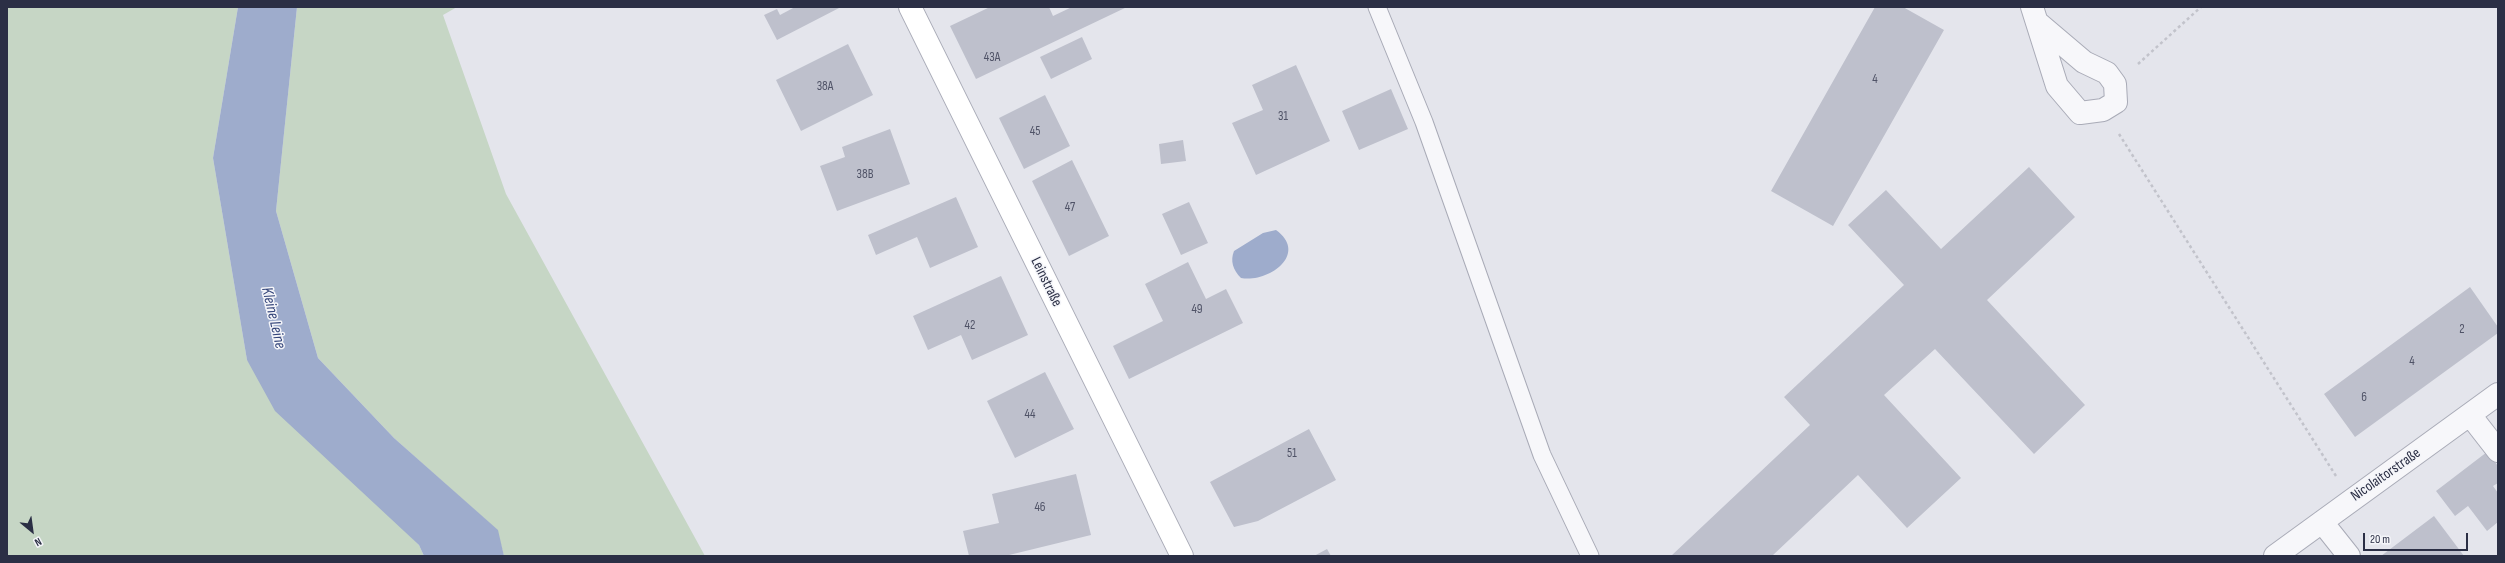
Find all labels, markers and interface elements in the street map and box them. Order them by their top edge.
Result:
house number: 43A [984,50,1000,66]
house number: 4 [1872,72,1878,88]
house number: 38A [817,79,833,95]
house number: 31 [1278,109,1288,125]
house number: 45 [1030,124,1040,140]
house number: 38B [857,167,873,183]
house number: 47 [1065,200,1075,216]
street label: Leinstraße [1026,254,1066,310]
water label: Kleine Leine [257,285,289,351]
house number: 49 [1191,302,1203,318]
house number: 42 [965,318,975,334]
house number: 2 [2459,322,2465,338]
house number: 4 [2409,354,2415,370]
house number: 6 [2361,390,2367,406]
house number: 44 [1025,407,1035,423]
street label: Nicolaitorstraße [2348,444,2424,506]
house number: 51 [1287,446,1297,462]
house number: 46 [1034,500,1046,516]
north arrow [12,511,52,551]
scale bar [2365,525,2470,551]
text: 20 m [2370,532,2390,547]
text: N [32,535,44,549]

